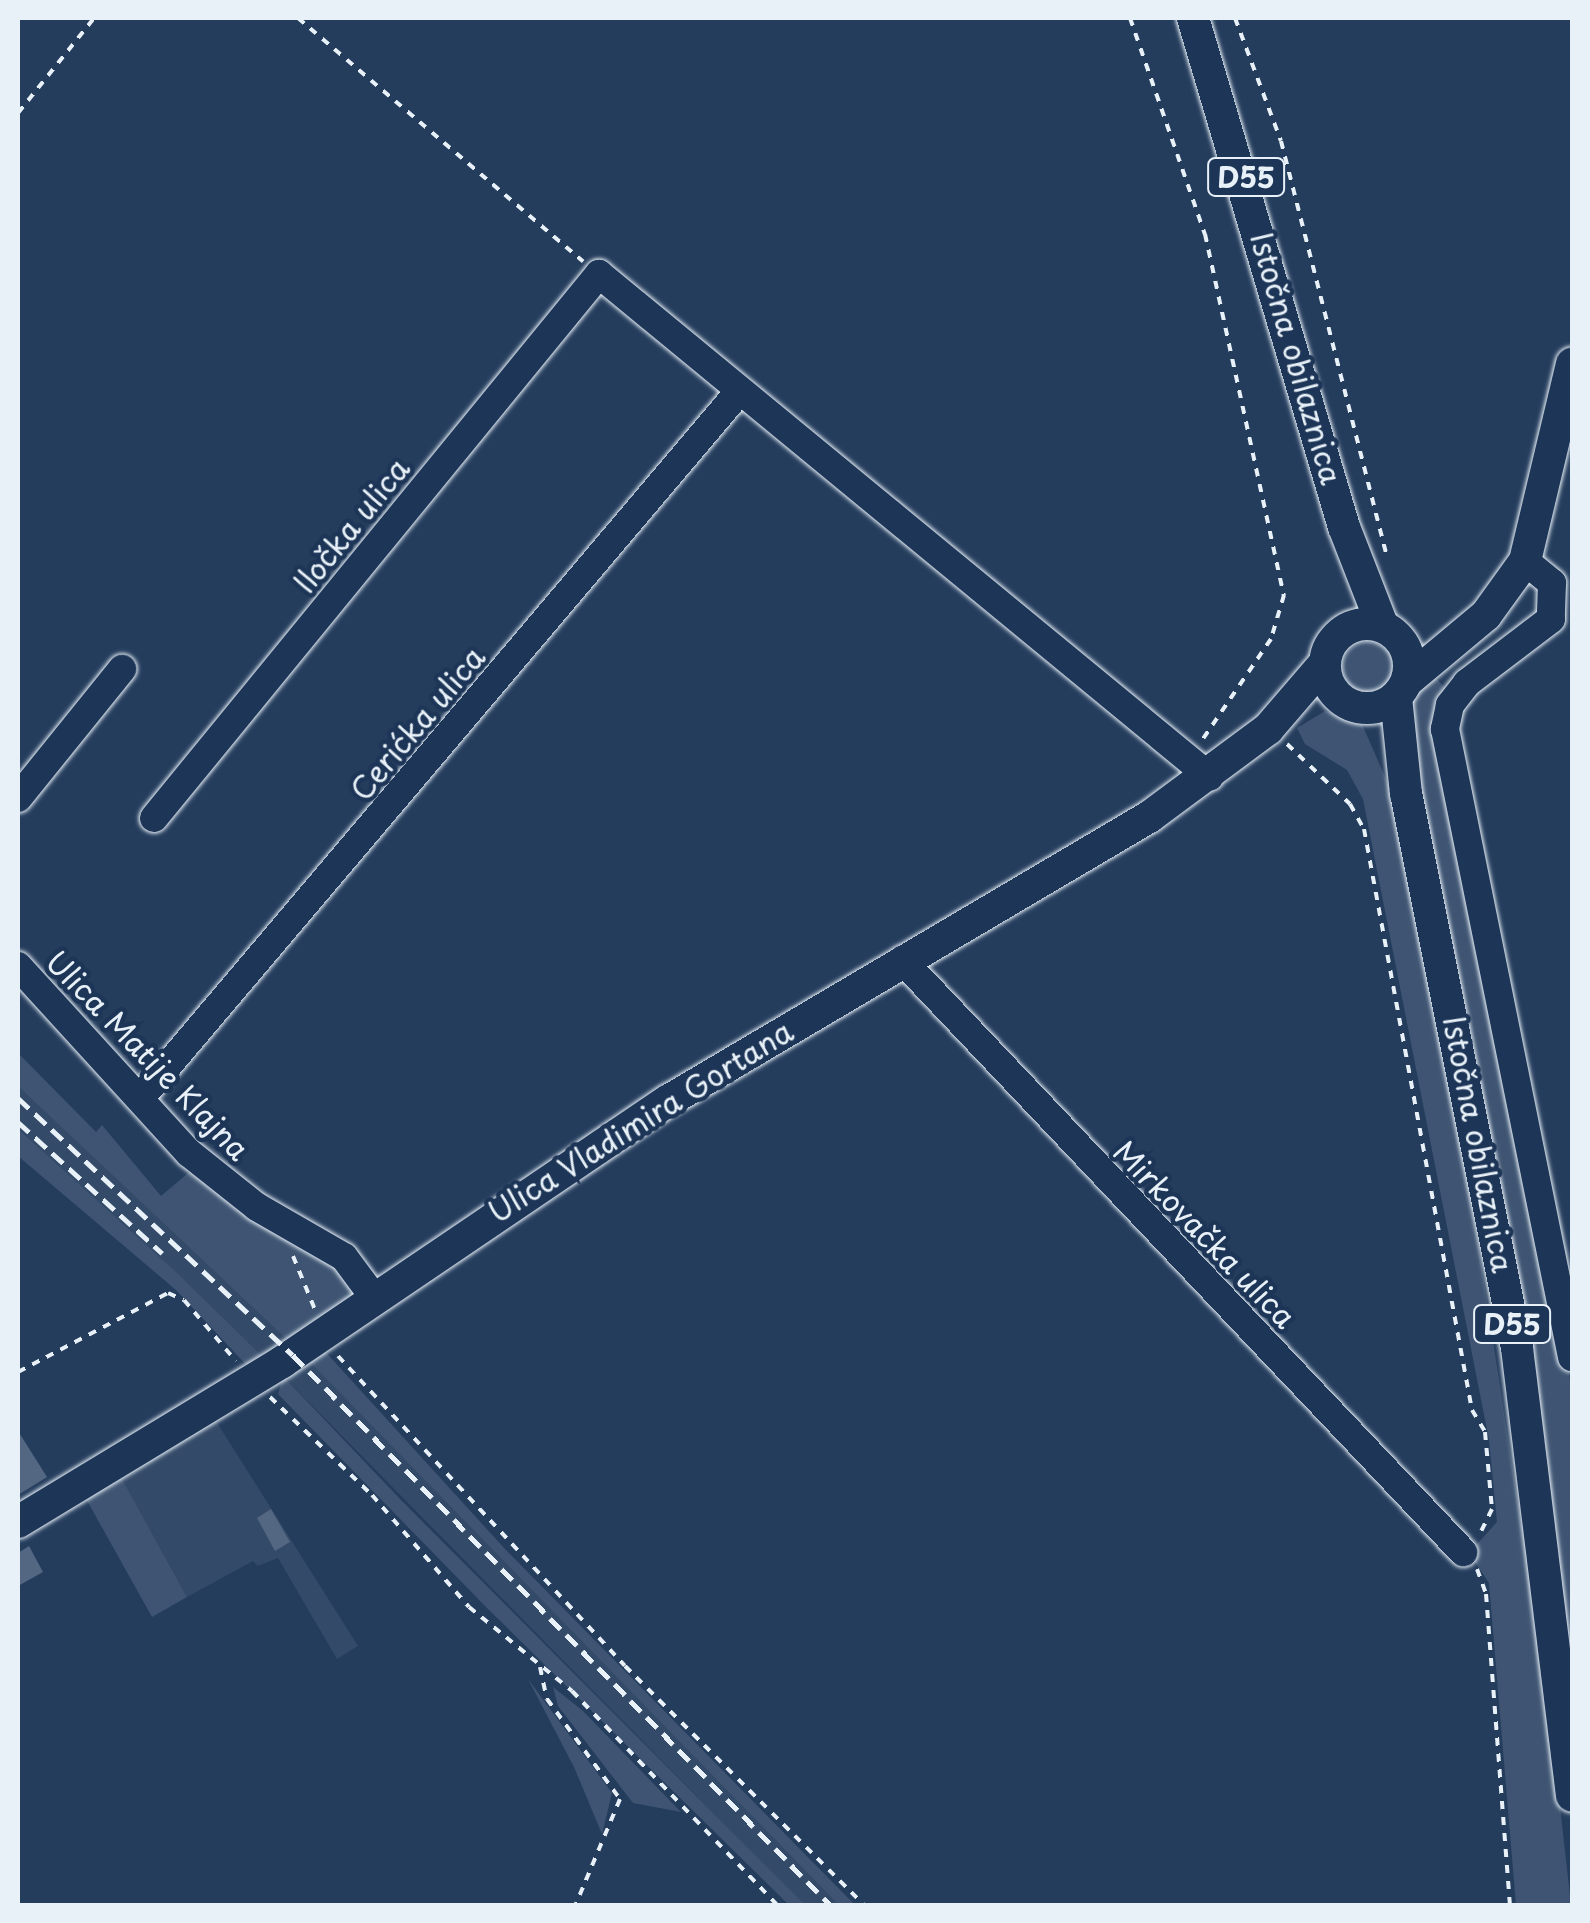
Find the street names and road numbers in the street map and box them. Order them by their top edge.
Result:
road number: D55 [1206,154,1286,200]
street label: Istočna obilaznica [1244,229,1350,487]
street label: Iločka ulica [286,450,416,600]
street label: Cerićka ulica [342,638,492,808]
street label: Ulica Matije Klajna [39,943,257,1167]
street label: Ulica Vladimira Gortana [480,1012,800,1230]
street label: Istočna obilaznica [1437,1014,1521,1274]
street label: Mirkovačka ulica [1106,1132,1304,1336]
road number: D55 [1472,1301,1552,1347]

